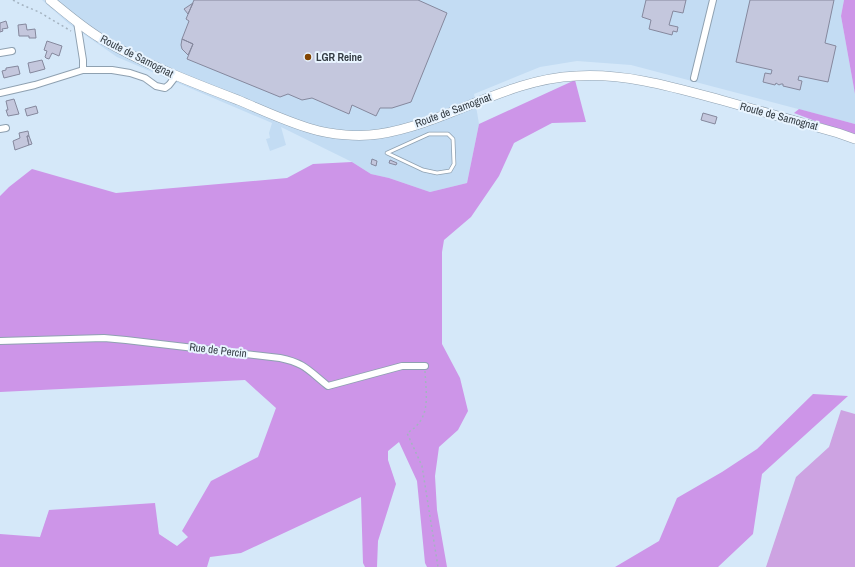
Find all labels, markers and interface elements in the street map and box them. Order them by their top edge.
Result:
street label: Route de Samognat [98,32,176,81]
place label: LGR Reine [316,50,362,64]
marker: LGR Reine [303,52,313,62]
street label: Route de Samognat [413,90,494,130]
street label: Route de Samognat [738,99,820,133]
street label: Rue de Percin [189,340,247,360]

